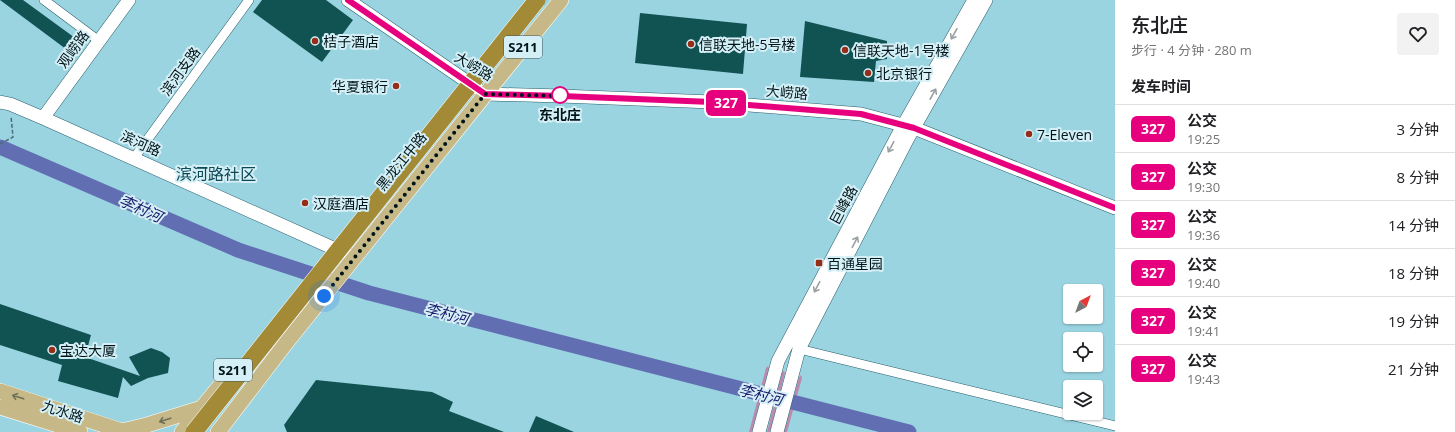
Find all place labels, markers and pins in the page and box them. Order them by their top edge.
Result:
place label: 桔子酒店 [323,32,379,51]
place label: 信联天地-5号楼 [699,35,796,54]
marker: 桔子酒店 [310,36,320,46]
marker: 信联天地-5号楼 [686,39,696,49]
place label: 信联天地-1号楼 [853,41,950,60]
marker: 信联天地-1号楼 [840,45,850,55]
place label: 北京银行 [876,64,932,83]
marker: 北京银行 [863,68,873,78]
place label: 华夏银行 [332,77,388,96]
marker: 华夏银行 [391,81,401,91]
marker: 东北庄 [551,86,569,104]
place label: 东北庄 [539,105,581,124]
place label: 7-Eleven [1037,125,1092,144]
marker: 7-Eleven [1024,129,1034,139]
place label: 汉庭酒店 [313,194,369,213]
marker: 汉庭酒店 [300,198,310,208]
place label: 百通星园 [827,254,883,273]
marker: 百通星园 [814,258,824,268]
place label: 宝达大厦 [60,341,116,360]
marker: 宝达大厦 [47,345,57,355]

